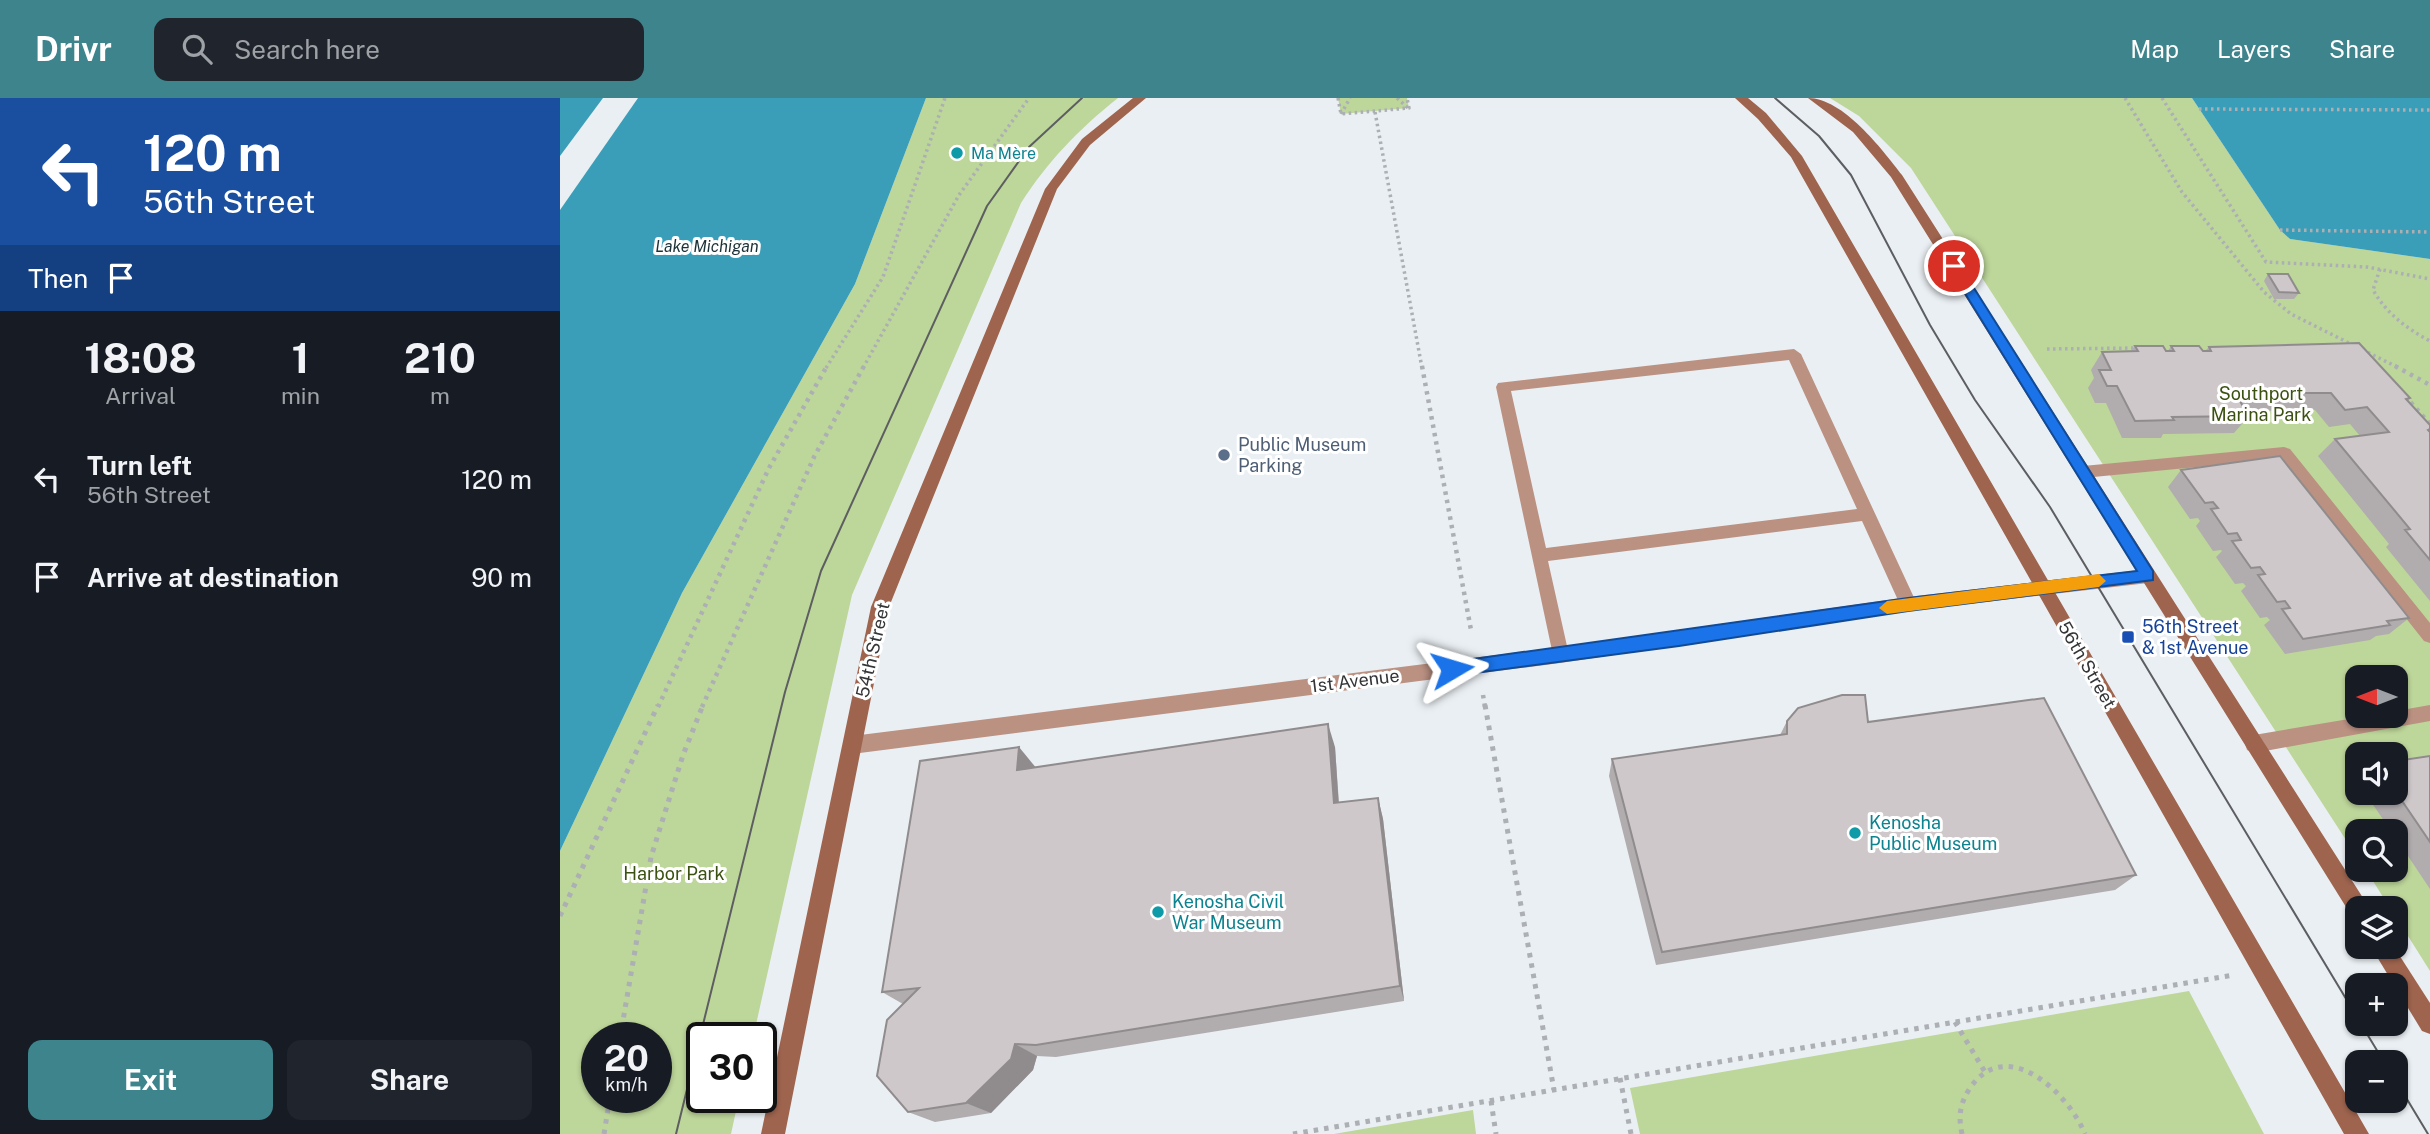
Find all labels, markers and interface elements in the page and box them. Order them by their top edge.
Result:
search box [154,18,644,81]
text: Drivr [35,30,112,68]
icon: search [178,30,216,68]
text: Search here [234,34,380,65]
text: Map [2130,35,2179,63]
text: Layers [2217,35,2291,63]
text: Share [2329,35,2395,63]
text: 120 m [143,124,282,182]
icon: left [28,126,119,217]
place label: Ma Mère [971,144,1036,163]
marker: Ma Mère [949,145,965,161]
text: 56th Street [143,183,316,220]
pin [1924,236,1984,296]
water label: Lake Michigan [655,237,759,256]
icon: arrive [1935,247,1973,285]
icon: arrive [102,259,140,297]
text: Then [28,263,88,294]
text: 18:08 [84,333,197,382]
text: 1 [291,333,309,382]
text: 210 [404,333,476,382]
text: Arrival [105,382,176,409]
text: min [281,382,320,409]
text: m [430,382,450,409]
park label: Southport Marina Park [2211,383,2311,425]
place label: Public Museum Parking [1238,434,1366,476]
marker: Public Museum Parking [1216,447,1232,463]
text: Turn left [87,450,192,481]
icon: left [28,460,66,498]
text: 120 m [461,464,532,495]
text: 56th Street [87,481,211,508]
icon: arrive [28,558,66,596]
text: Arrive at destination [87,562,339,593]
text: 90 m [471,562,532,593]
street label: 54th Street [851,600,894,700]
place label: 56th Street & 1st Avenue [2142,616,2249,658]
street label: 56th Street [2054,617,2121,712]
marker: 56th Street & 1st Avenue [2120,629,2136,645]
position arrow [1415,632,1489,706]
street label: 1st Avenue [1309,665,1401,696]
north arrow [2345,665,2408,728]
map controls [2345,665,2408,1113]
button: sound [2345,742,2408,805]
place label: Kenosha Public Museum [1869,812,1997,854]
button: search [2345,819,2408,882]
marker: Kenosha Public Museum [1847,825,1863,841]
park label: Harbor Park [623,863,725,884]
place label: Kenosha Civil War Museum [1172,891,1284,933]
button: layers [2345,896,2408,959]
marker: Kenosha Civil War Museum [1150,904,1166,920]
button: + [2345,973,2408,1036]
speed limit sign: 30 [686,1022,777,1113]
text: 20 [604,1038,649,1079]
button: Exit [28,1040,273,1120]
button: Share [287,1040,532,1120]
button: − [2345,1050,2408,1113]
text: km/h [605,1074,648,1095]

